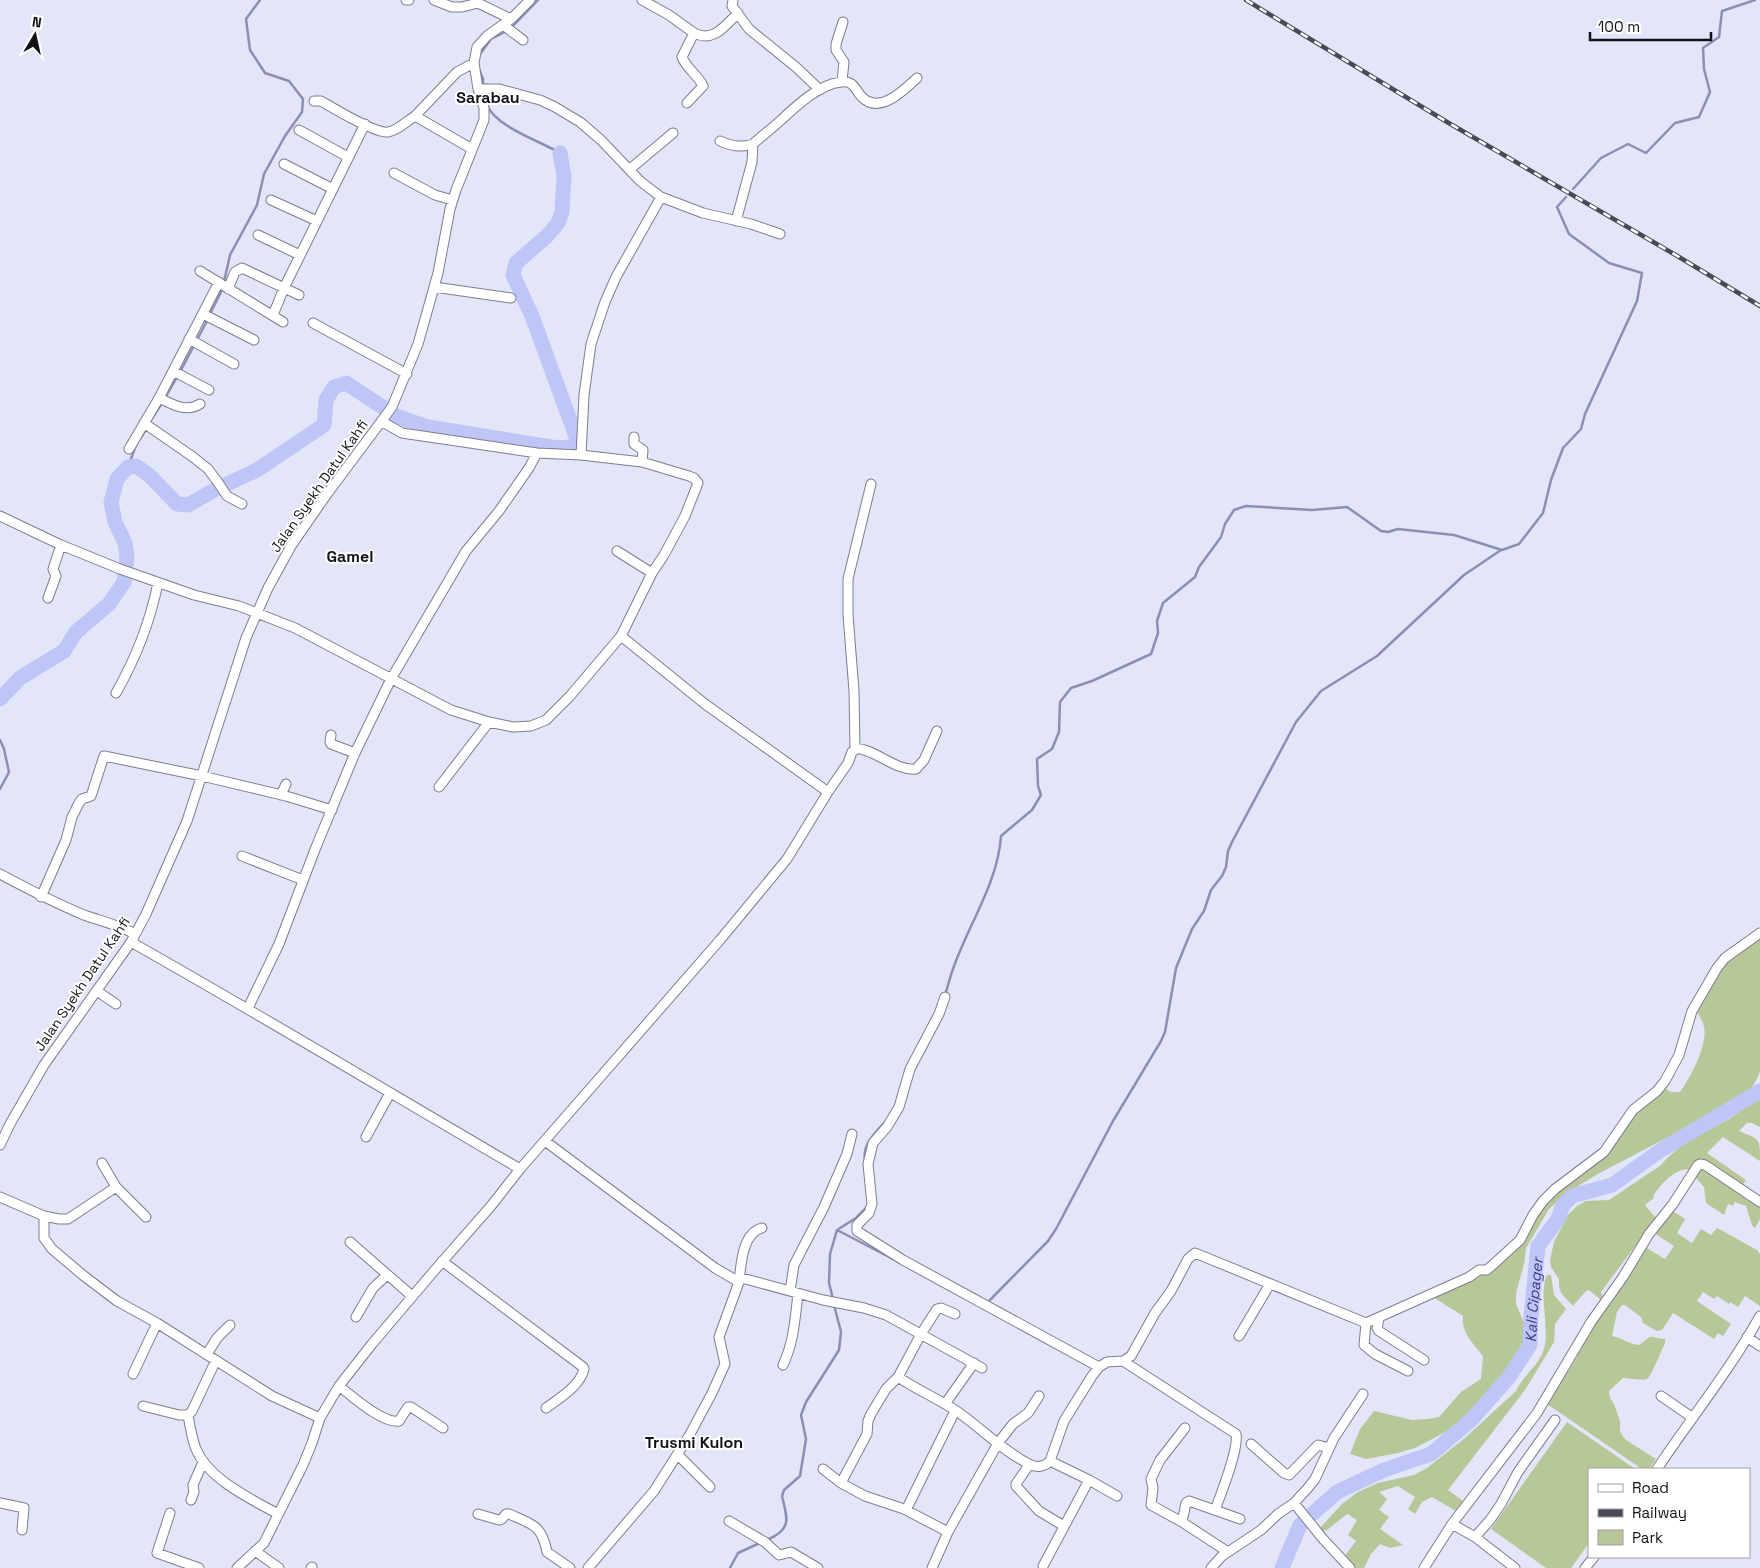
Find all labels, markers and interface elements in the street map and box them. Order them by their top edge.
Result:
north arrow [10,10,60,60]
scale bar [1590,10,1711,42]
text: N [31,13,43,32]
text: 100 m [1598,17,1640,36]
district label: Sarabau [456,87,520,108]
street label: Jalan Syekh Datul Kahfi [266,416,372,556]
district label: Gamel [327,546,374,567]
street label: Jalan Syekh Datul Kahfi [30,913,134,1055]
water label: Kali Cipager [1521,1256,1546,1343]
district label: Trusmi Kulon [645,1432,743,1453]
legend [1588,1468,1750,1558]
text: Road [1632,1478,1669,1497]
text: Railway [1632,1503,1687,1522]
text: Park [1632,1528,1663,1547]

